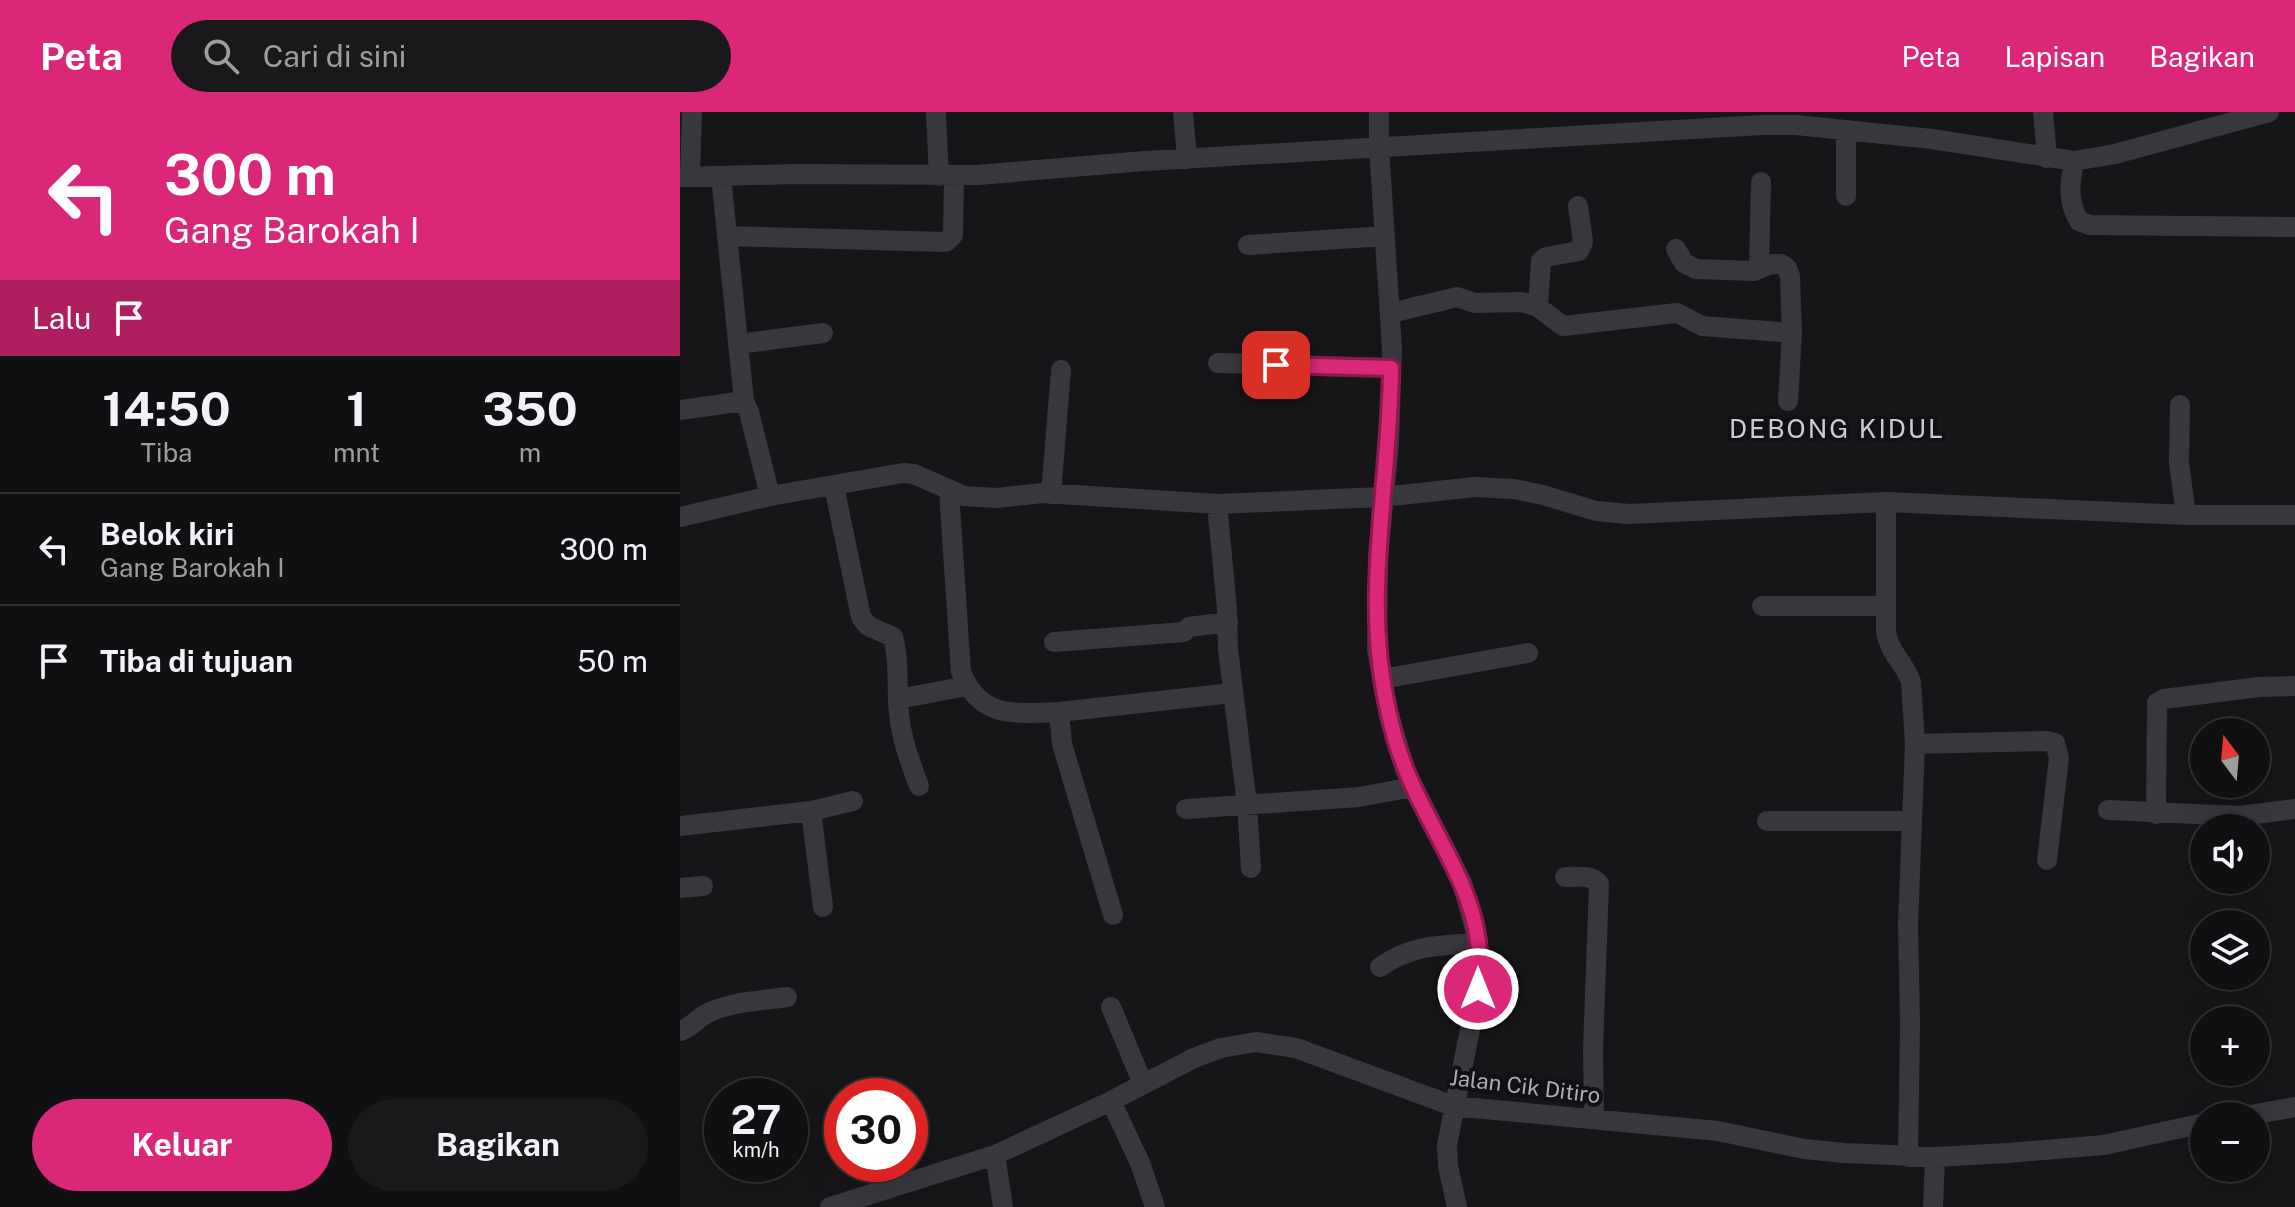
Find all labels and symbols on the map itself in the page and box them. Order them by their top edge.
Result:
pin [1242,331,1310,399]
district label: DEBONG KIDUL [1729,413,1945,444]
north arrow [2190,718,2270,798]
position arrow [1436,947,1520,1031]
street label: Jalan Cik Ditiro [1448,1064,1602,1108]
speed limit sign: 30 [824,1078,928,1182]

